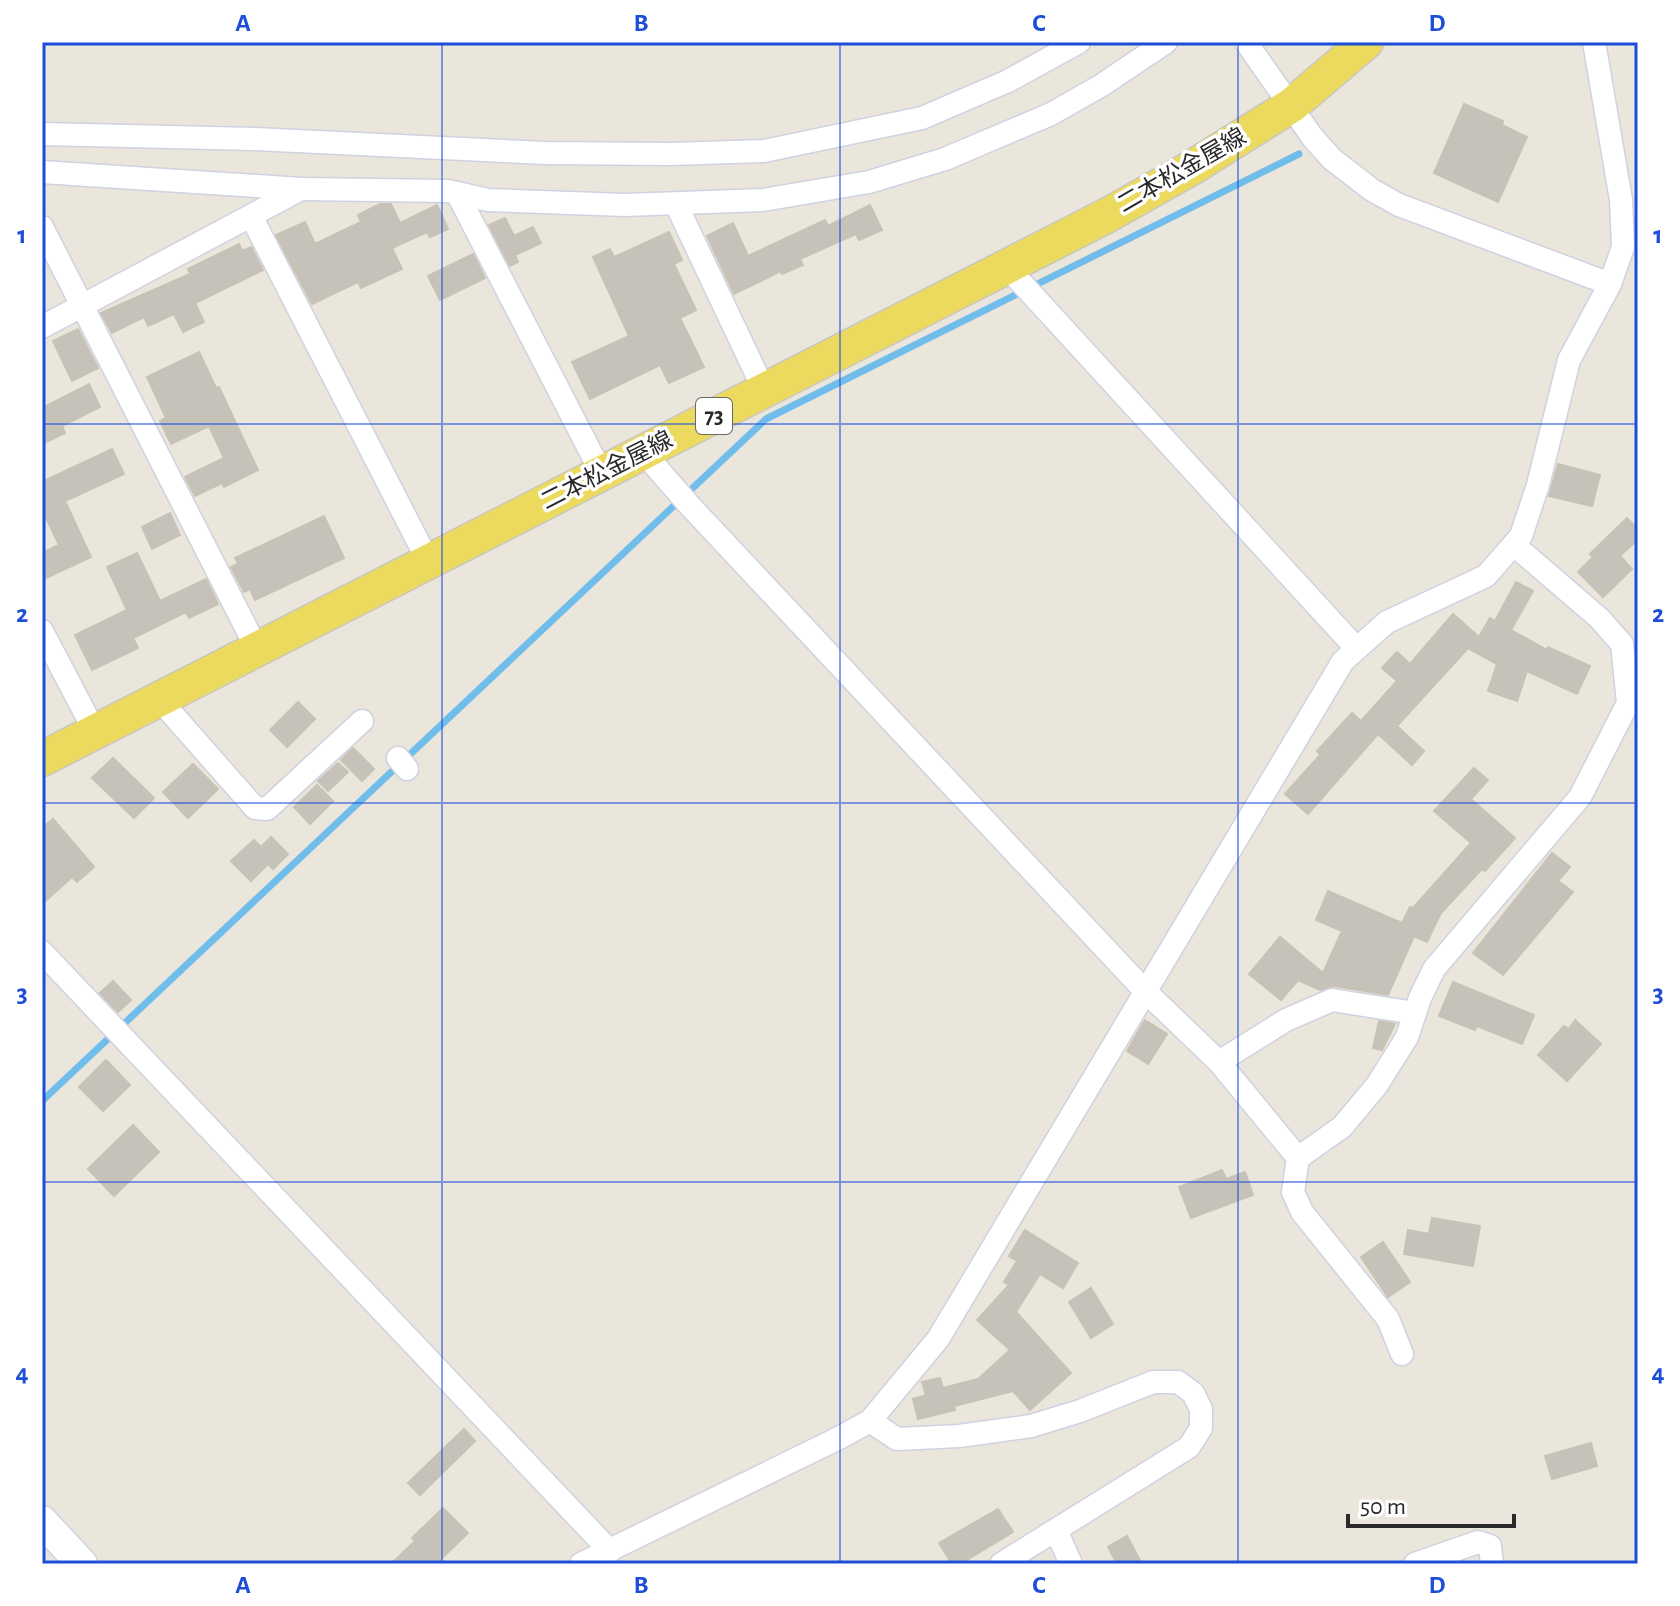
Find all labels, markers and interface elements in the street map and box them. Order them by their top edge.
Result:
text: A [235,10,251,36]
text: B [633,10,649,36]
text: C [1032,10,1046,36]
text: D [1428,10,1446,36]
street label: 二本松金屋線 [1113,123,1250,217]
text: 1 [17,222,27,248]
text: 1 [1653,222,1663,248]
road number: 73 [696,398,732,434]
street label: 二本松金屋線 [536,426,677,514]
text: 2 [16,601,28,627]
text: 2 [1652,601,1664,627]
text: 3 [16,981,28,1007]
text: 3 [1652,981,1664,1007]
text: 4 [15,1360,29,1386]
text: 4 [1651,1360,1665,1386]
scale bar [1348,1478,1514,1528]
text: 50 m [1360,1495,1406,1519]
text: A [235,1572,251,1598]
text: B [633,1572,649,1598]
text: C [1032,1572,1046,1598]
text: D [1428,1572,1446,1598]

